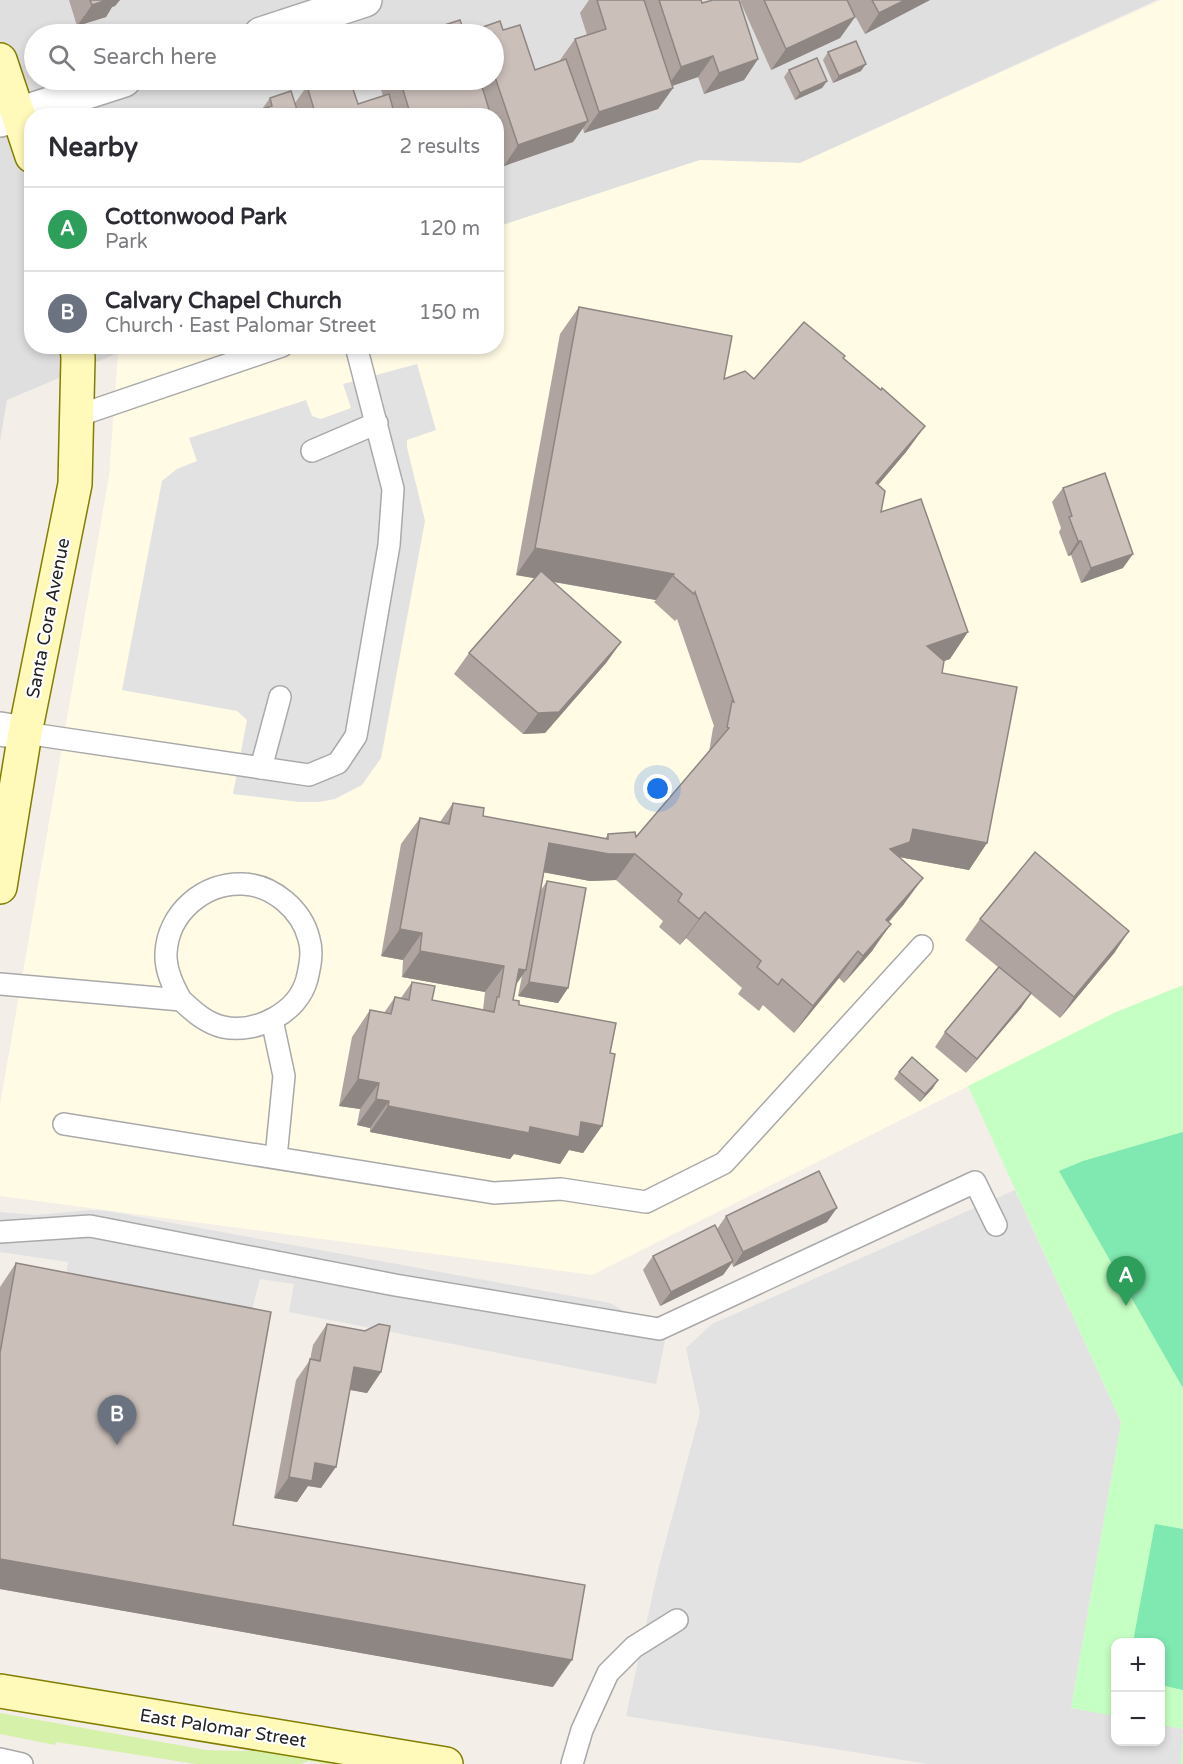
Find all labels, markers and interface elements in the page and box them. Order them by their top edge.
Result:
search box [24,24,504,90]
icon: search [45,41,78,74]
text: Search here [93,44,217,70]
text: Nearby [48,132,138,163]
text: 2 results [400,135,480,159]
text: Cottonwood Park [105,204,287,230]
text: A [60,217,75,241]
text: 120 m [419,217,480,241]
text: Park [105,230,148,254]
text: Calvary Chapel Church [105,288,342,314]
text: B [61,301,74,325]
text: 150 m [419,301,480,325]
text: Church · East Palomar Street [105,314,376,338]
street label: Santa Cora Avenue [22,536,74,700]
your location [643,774,672,803]
pin: A [1106,1256,1146,1306]
pin: B [98,1396,136,1445]
map controls [1111,1638,1165,1746]
button: + [1111,1638,1165,1692]
button: − [1111,1692,1165,1746]
street label: East Palomar Street [138,1704,308,1752]

